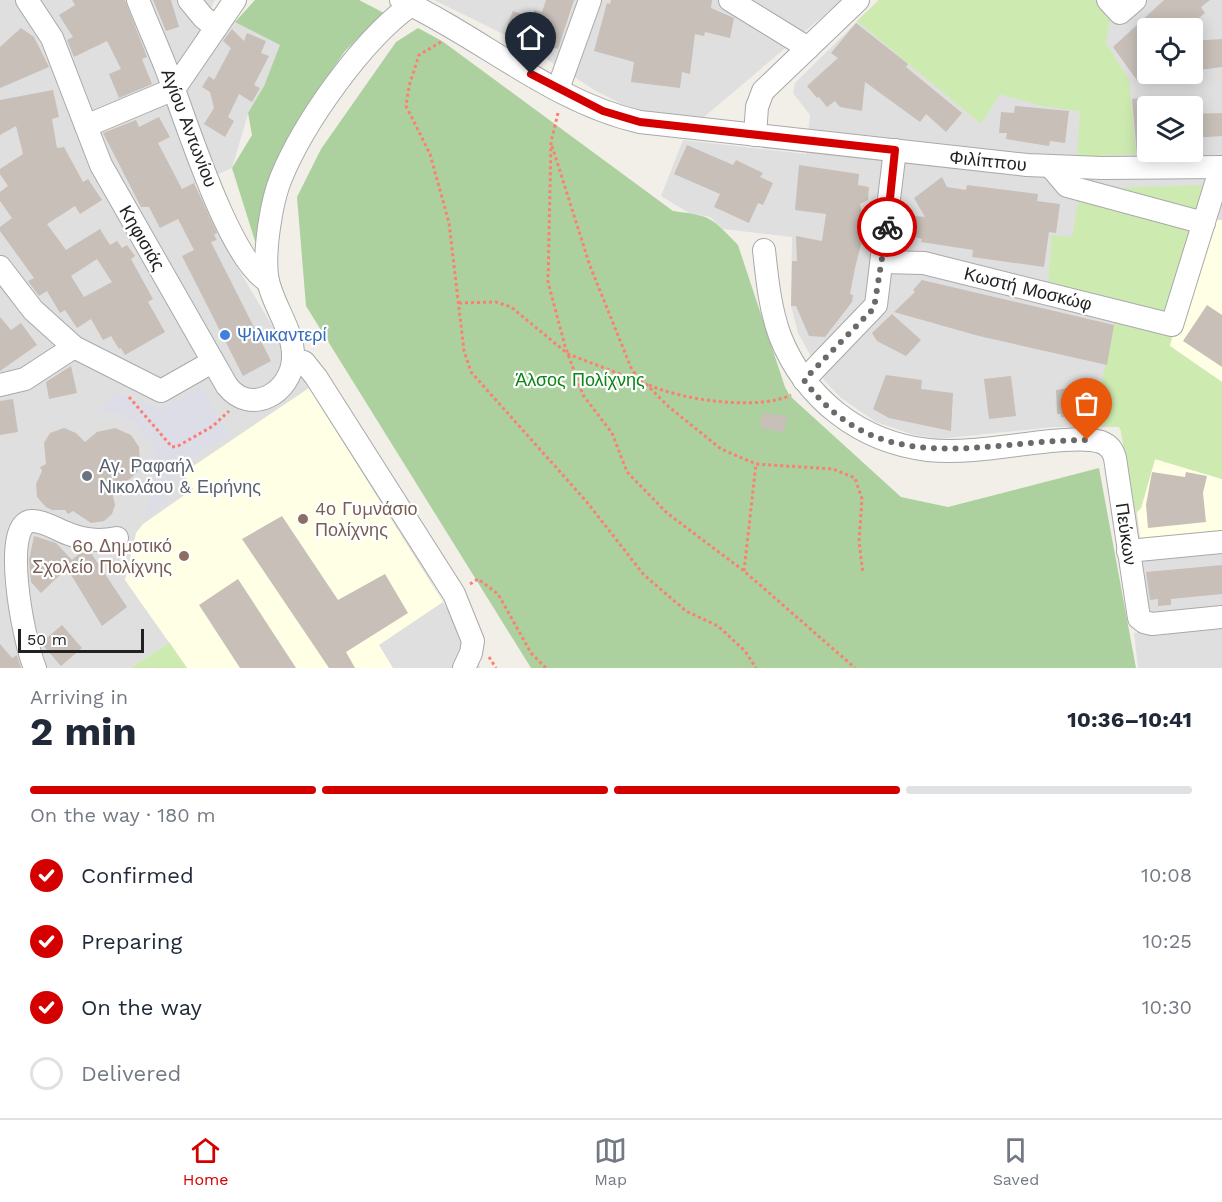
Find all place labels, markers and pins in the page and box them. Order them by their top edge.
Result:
pin [505,12,556,74]
place label: Ψιλικαντερί [237,324,327,345]
marker: Ψιλικαντερί [218,328,232,342]
pin [1061,378,1112,440]
place label: Αγ. Ραφαήλ Νικολάου & Ειρήνης [99,455,261,497]
marker: Αγ. Ραφαήλ Νικολάου & Ειρήνης [80,469,94,483]
place label: 4ο Γυμνάσιο Πολίχνης [315,498,418,540]
marker: 4ο Γυμνάσιο Πολίχνης [296,512,310,526]
place label: 6ο Δημοτικό Σχολείο Πολίχνης [32,535,172,577]
marker: 6ο Δημοτικό Σχολείο Πολίχνης [177,549,191,563]

